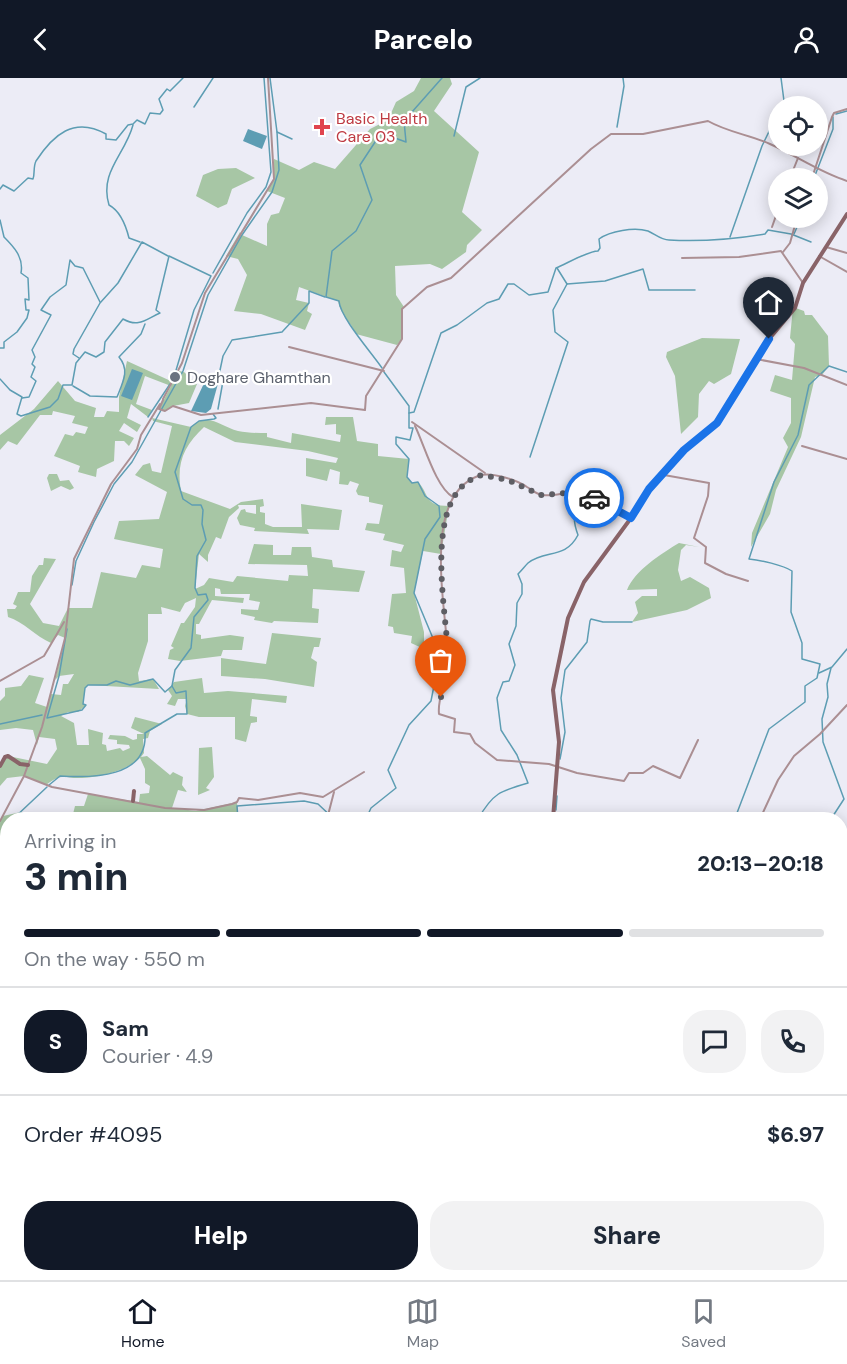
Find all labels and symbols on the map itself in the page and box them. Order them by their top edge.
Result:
place label: Basic Health Care 03 [336,108,427,147]
marker: Basic Health Care 03 [313,118,331,136]
pin [743,277,794,339]
place label: Doghare Ghamthan [187,367,331,388]
marker: Doghare Ghamthan [168,370,182,384]
courier [564,468,624,528]
pin [415,635,466,697]

